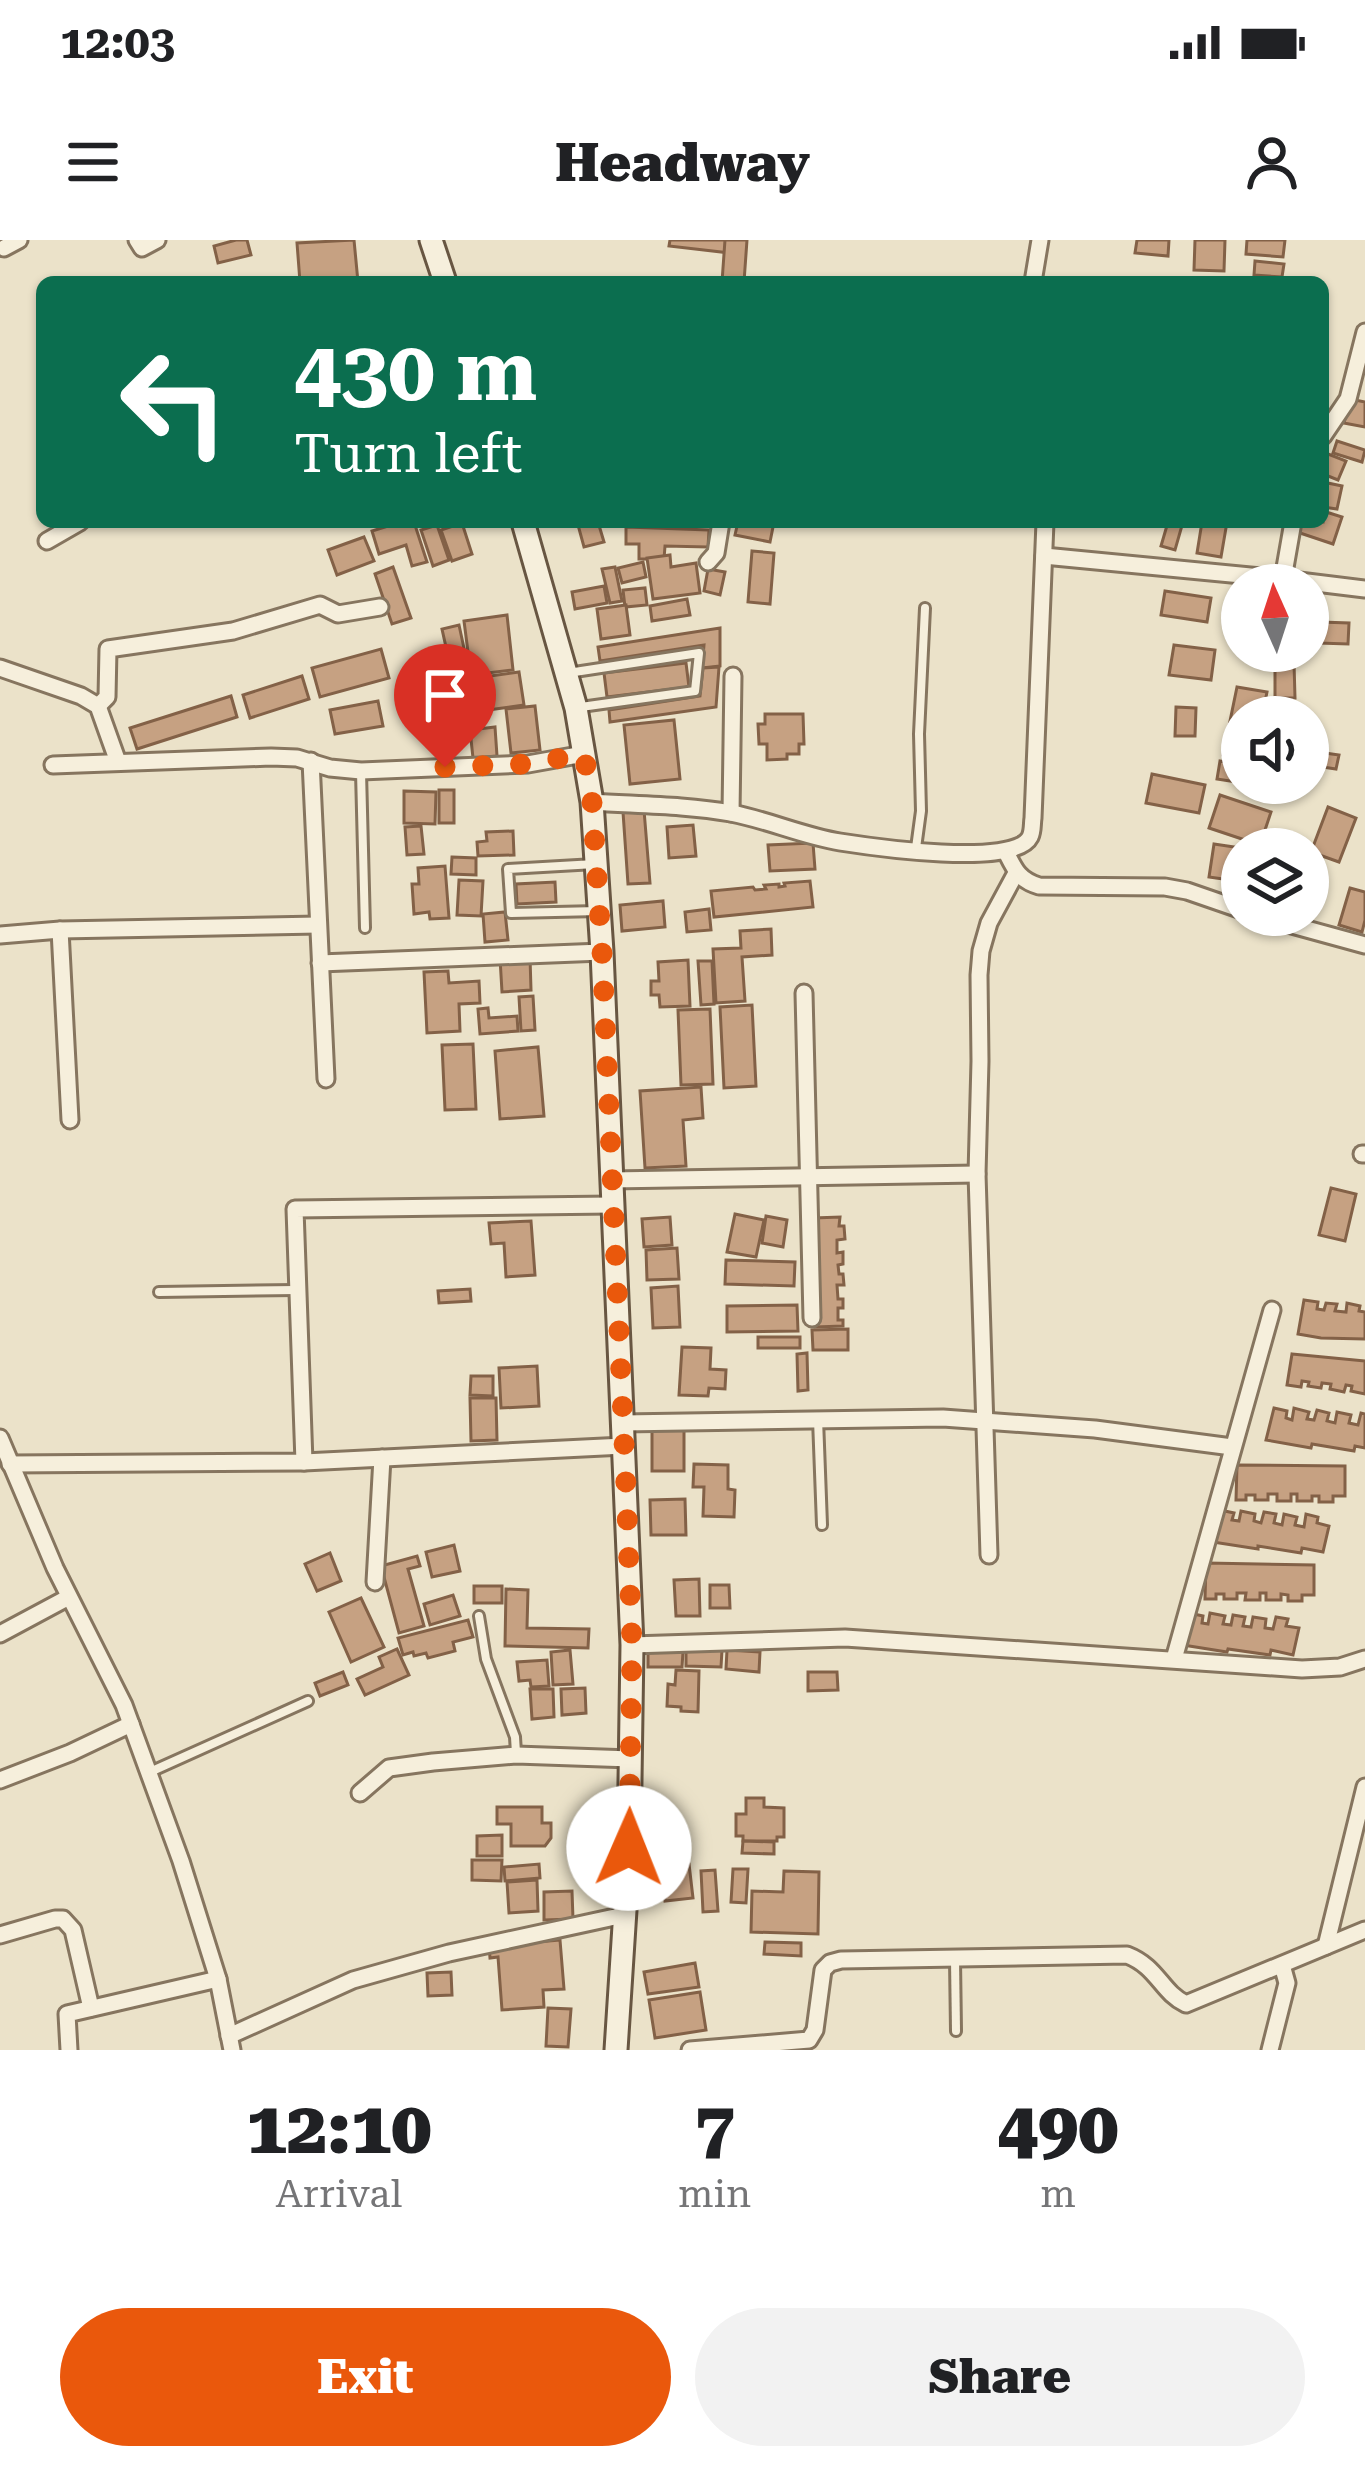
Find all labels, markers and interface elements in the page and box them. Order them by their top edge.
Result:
text: 12:03 [60,16,175,69]
icon: menu [60,129,126,195]
icon: person [1239,129,1305,195]
text: Headway [555,131,810,194]
text: 430 m [294,322,537,420]
icon: left [96,324,252,480]
text: Turn left [294,422,522,485]
north arrow [1221,564,1329,672]
map controls [1221,564,1329,936]
pin [394,644,496,767]
icon: arrive [412,662,478,728]
button: sound [1221,696,1329,804]
button: layers [1221,828,1329,936]
position arrow [566,1785,692,1911]
text: 12:10 [246,2086,432,2171]
text: 7 [694,2086,735,2171]
text: 490 [998,2086,1119,2171]
text: Arrival [276,2171,402,2217]
text: min [678,2171,751,2217]
text: m [1040,2171,1076,2217]
button: Exit [60,2308,671,2446]
button: Share [695,2308,1305,2446]

